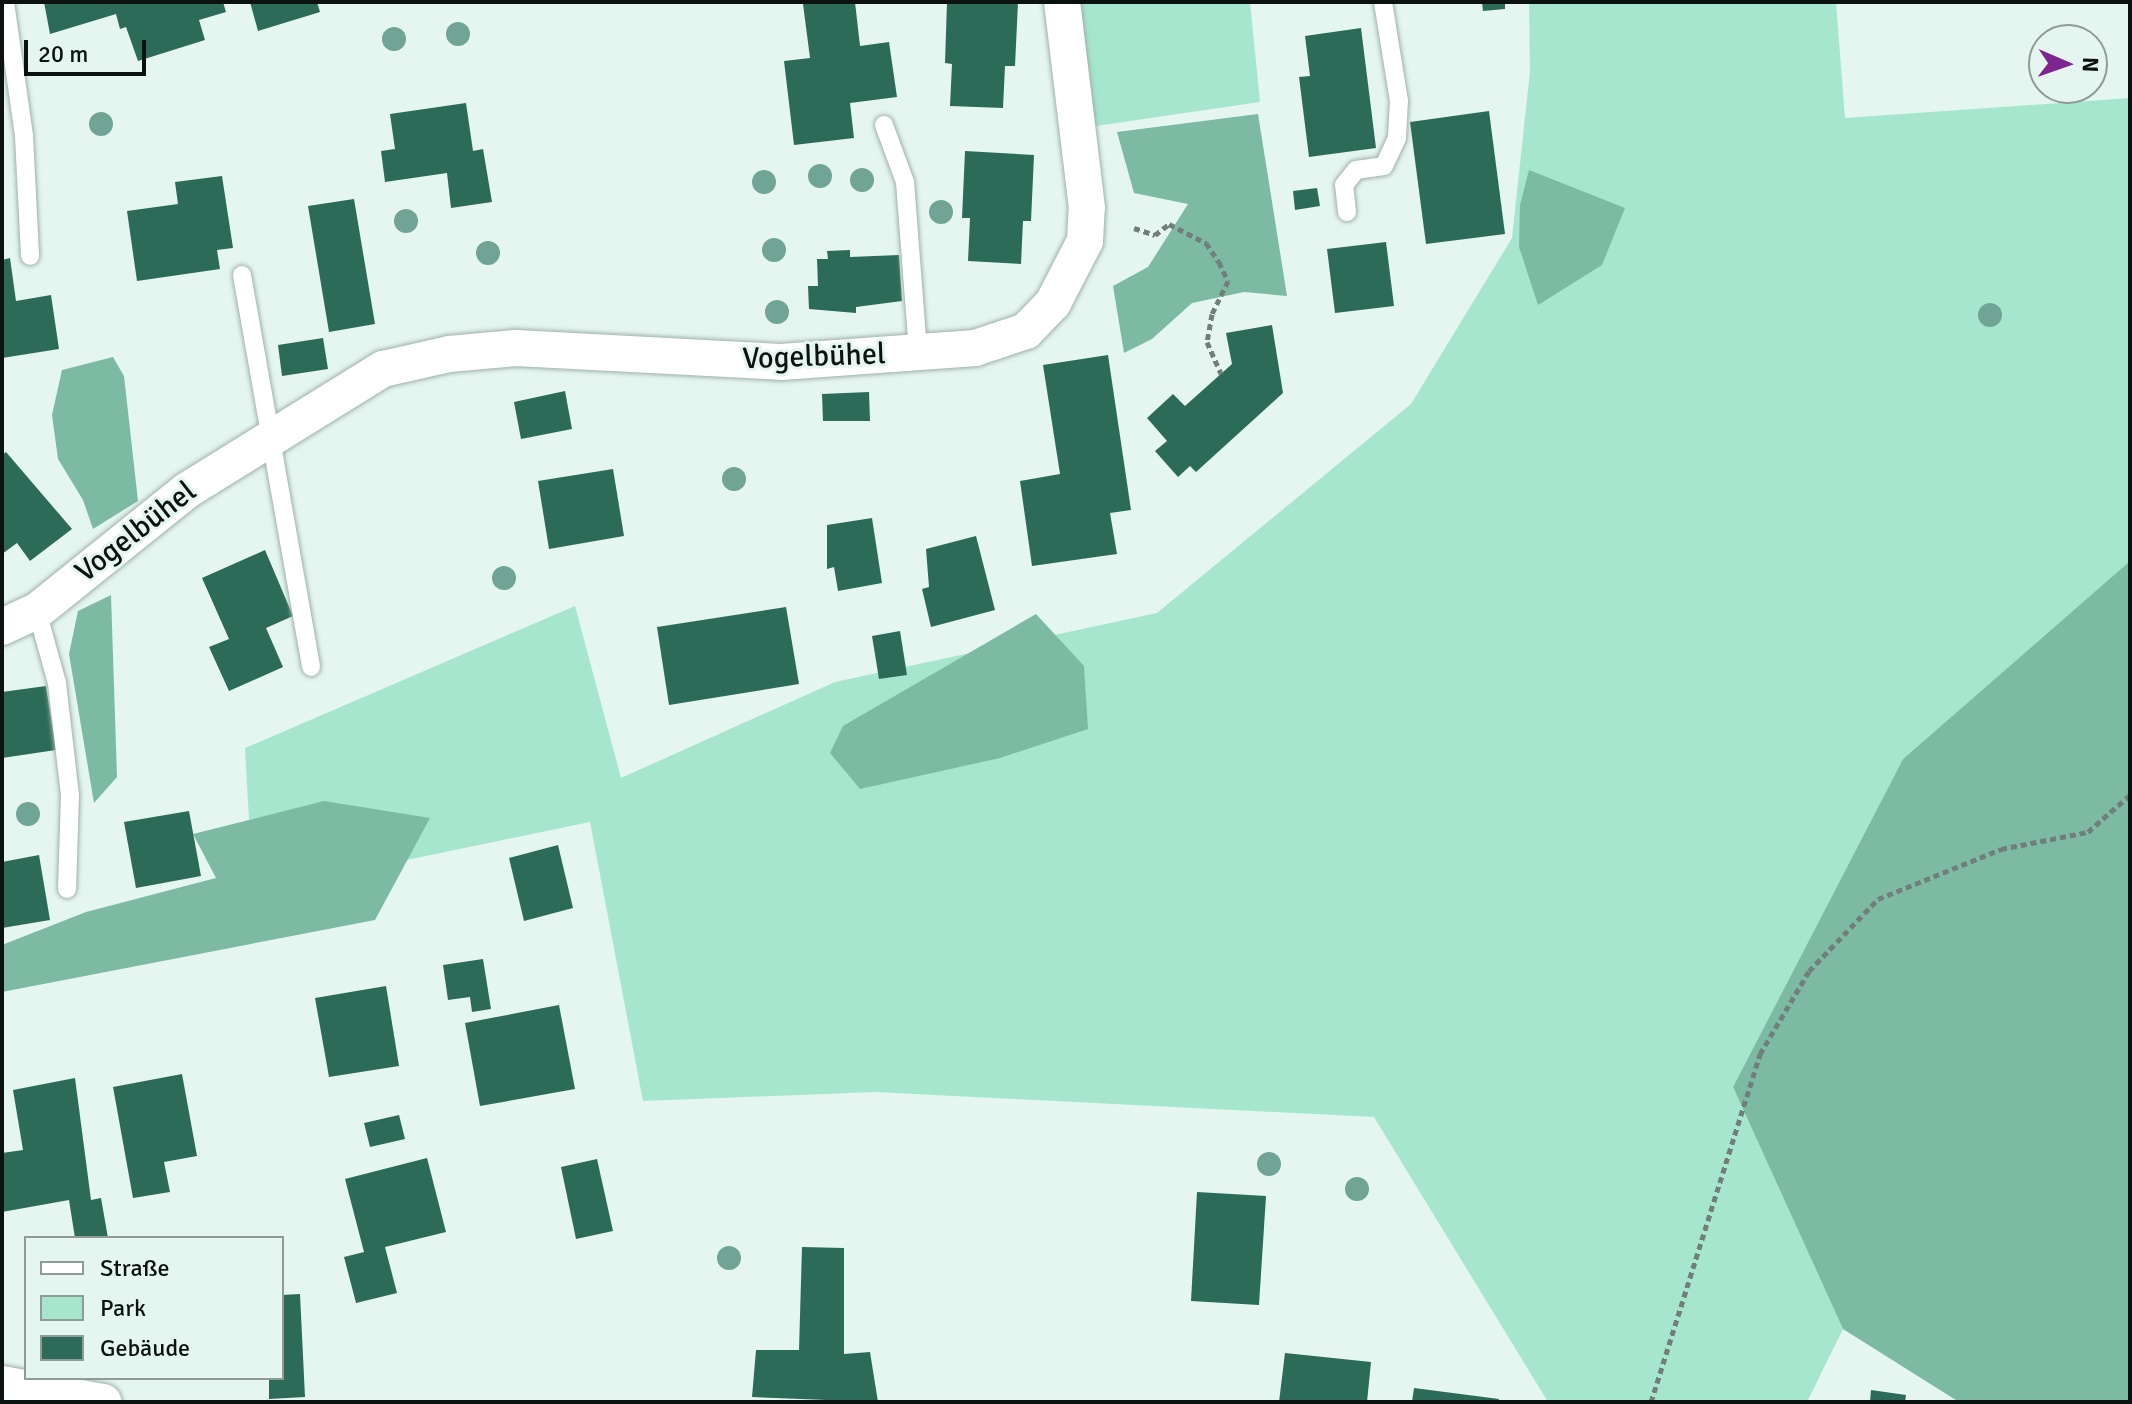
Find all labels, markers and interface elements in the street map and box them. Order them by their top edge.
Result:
scale bar [28,24,150,74]
north arrow [2028,24,2108,104]
text: 20 m [38,39,88,69]
text: N [2077,57,2104,73]
street label: Vogelbühel [742,337,886,377]
street label: Vogelbühel [68,474,204,590]
legend [24,1236,284,1380]
text: Straße [100,1253,170,1283]
text: Park [100,1293,146,1323]
text: Gebäude [100,1333,190,1363]

